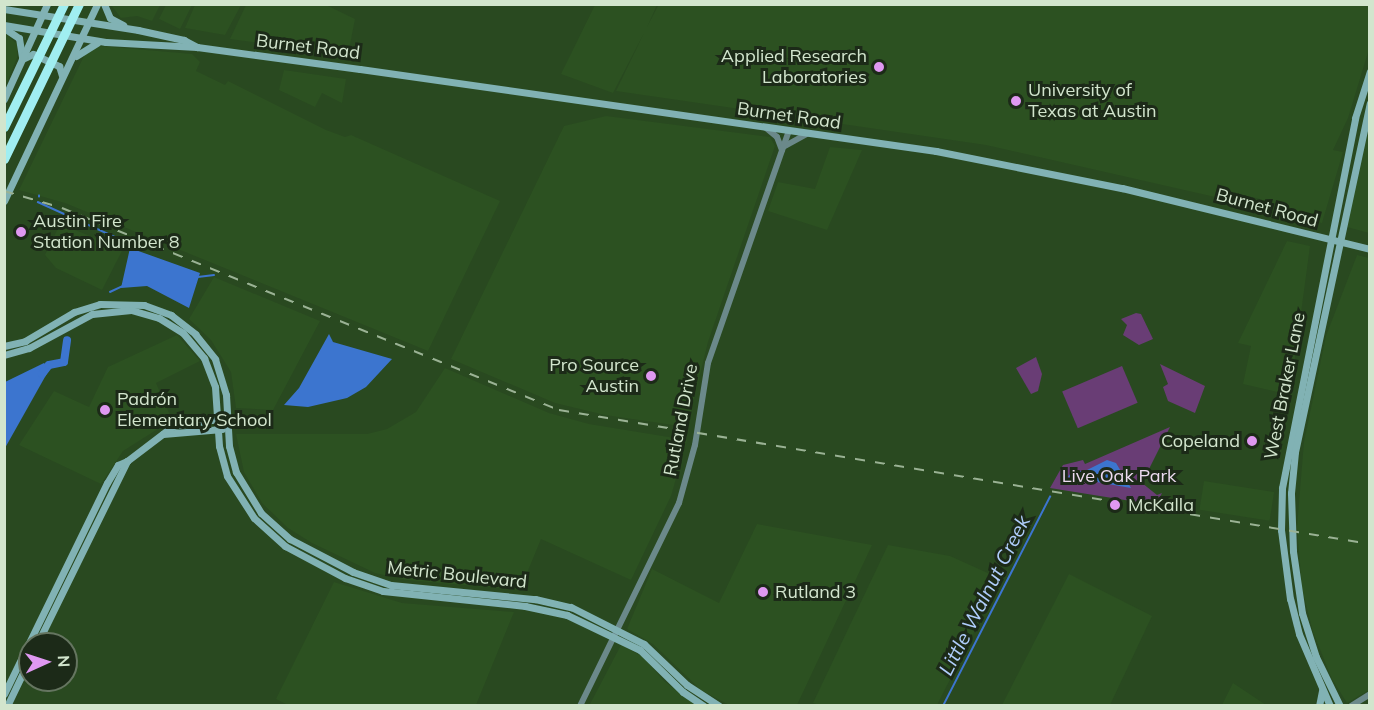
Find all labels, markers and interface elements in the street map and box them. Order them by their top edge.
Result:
street label: Burnet Road [255,30,361,64]
place label: Applied Research Laboratories [721,46,867,88]
marker: Applied Research Laboratories [872,60,886,74]
place label: University of Texas at Austin [1028,80,1157,122]
marker: University of Texas at Austin [1009,94,1023,108]
street label: Burnet Road [736,98,842,134]
street label: Burnet Road [1214,184,1320,232]
place label: Austin Fire Station Number 8 [33,211,180,254]
marker: Austin Fire Station Number 8 [14,225,28,239]
street label: West Braker Lane [1260,311,1310,461]
place label: Pro Source Austin [549,355,639,398]
street label: Rutland Drive [660,362,702,478]
marker: Pro Source Austin [644,369,658,383]
place label: Padrón Elementary School [117,389,272,432]
marker: Padrón Elementary School [98,403,112,417]
place label: Copeland [1161,430,1240,452]
marker: Copeland [1245,434,1259,448]
park label: Live Oak Park [1062,465,1176,487]
place label: McKalla [1128,494,1194,516]
marker: McKalla [1106,496,1124,514]
water label: Little Walnut Creek [933,511,1035,679]
street label: Metric Boulevard [386,557,528,593]
place label: Rutland 3 [775,581,856,603]
marker: Rutland 3 [756,585,770,599]
north arrow [18,632,78,692]
text: N [54,655,74,668]

